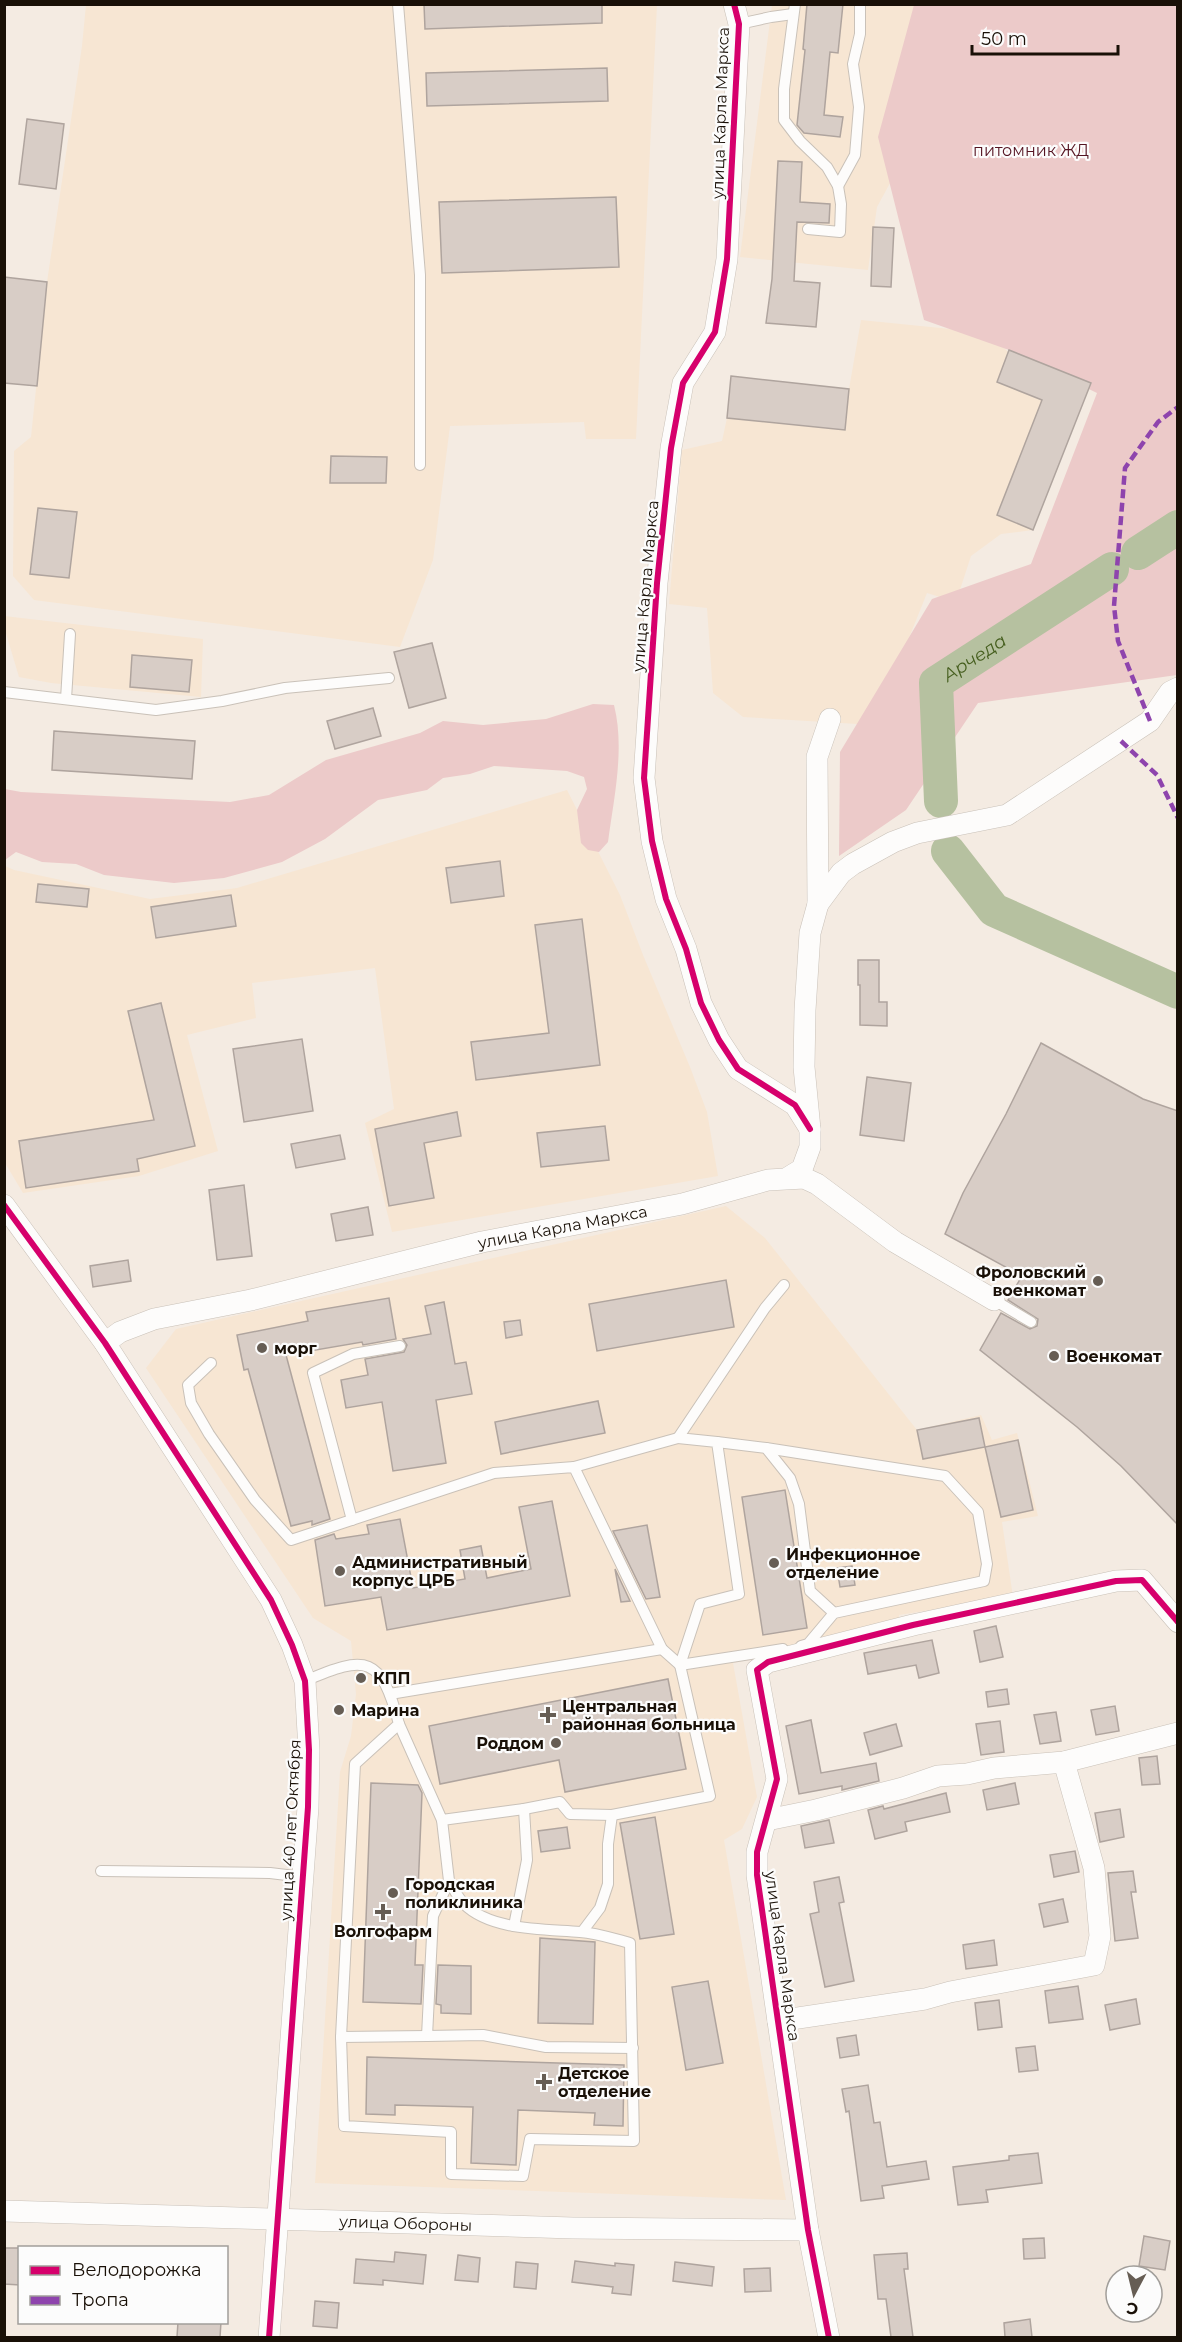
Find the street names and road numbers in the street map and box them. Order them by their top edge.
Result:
street label: улица Карла Маркса [708,27,733,200]
street label: улица Карла Маркса [628,500,662,674]
street label: улица Карла Маркса [475,1202,649,1253]
street label: улица 40 лет Октября [276,1739,305,1922]
street label: улица Карла Маркса [761,1869,804,2043]
street label: улица Обороны [338,2212,473,2235]

